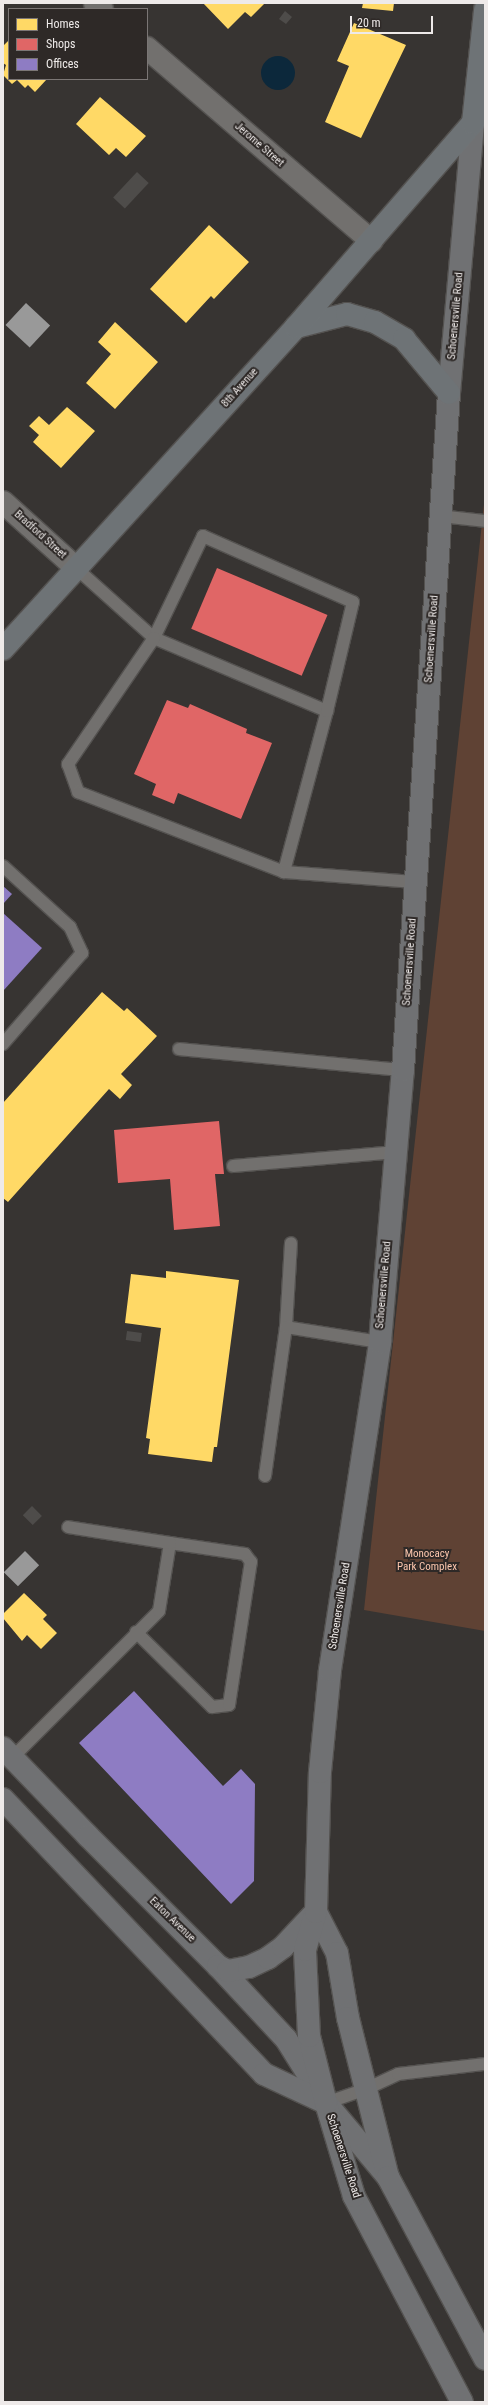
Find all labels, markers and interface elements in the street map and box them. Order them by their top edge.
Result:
legend [8,8,148,80]
scale bar [352,8,435,34]
text: 20 m [357,16,381,30]
text: Homes [46,17,80,31]
text: Shops [46,37,75,51]
text: Offices [46,57,79,71]
street label: Jerome Street [232,120,286,170]
street label: Schoenersville Road [446,272,466,360]
street label: 8th Avenue [219,366,261,410]
street label: Bradford Street [11,508,69,562]
street label: Schoenersville Road [422,595,442,683]
street label: Schoenersville Road [400,918,420,1006]
street label: Schoenersville Road [374,1241,394,1329]
park label: Monocacy Park Complex [397,1548,457,1574]
street label: Schoenersville Road [327,1562,353,1650]
street label: Eaton Avenue [146,1895,198,1945]
street label: Schoenersville Road [323,2112,363,2200]

